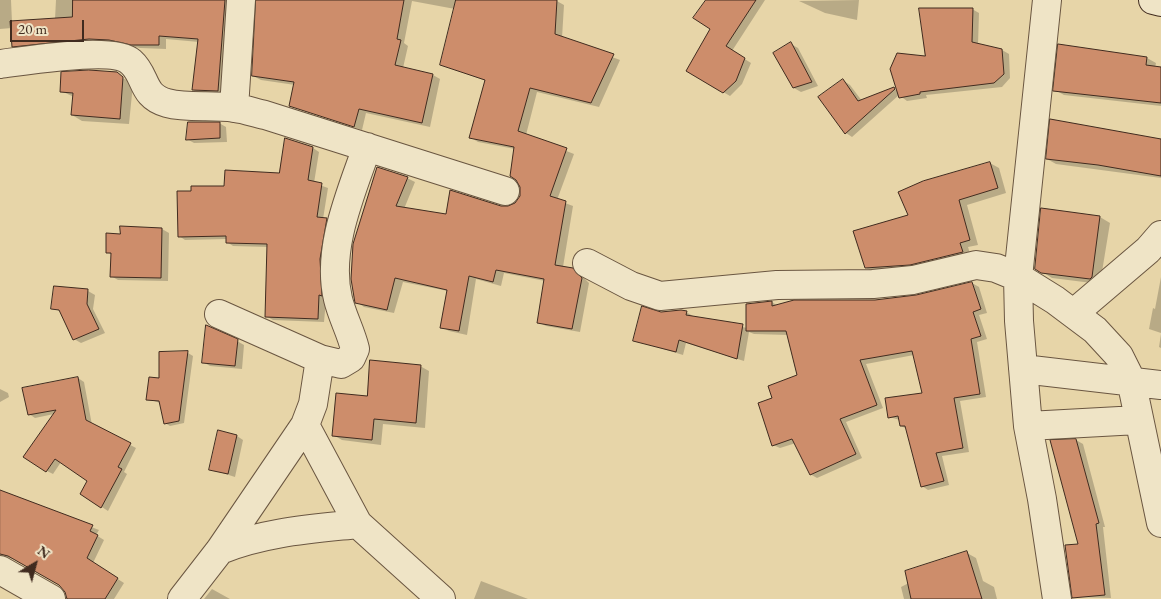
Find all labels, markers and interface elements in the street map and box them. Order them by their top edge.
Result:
scale bar [12,10,86,42]
text: 20 m [18,19,47,38]
north arrow [10,539,60,589]
text: N [34,541,54,563]

